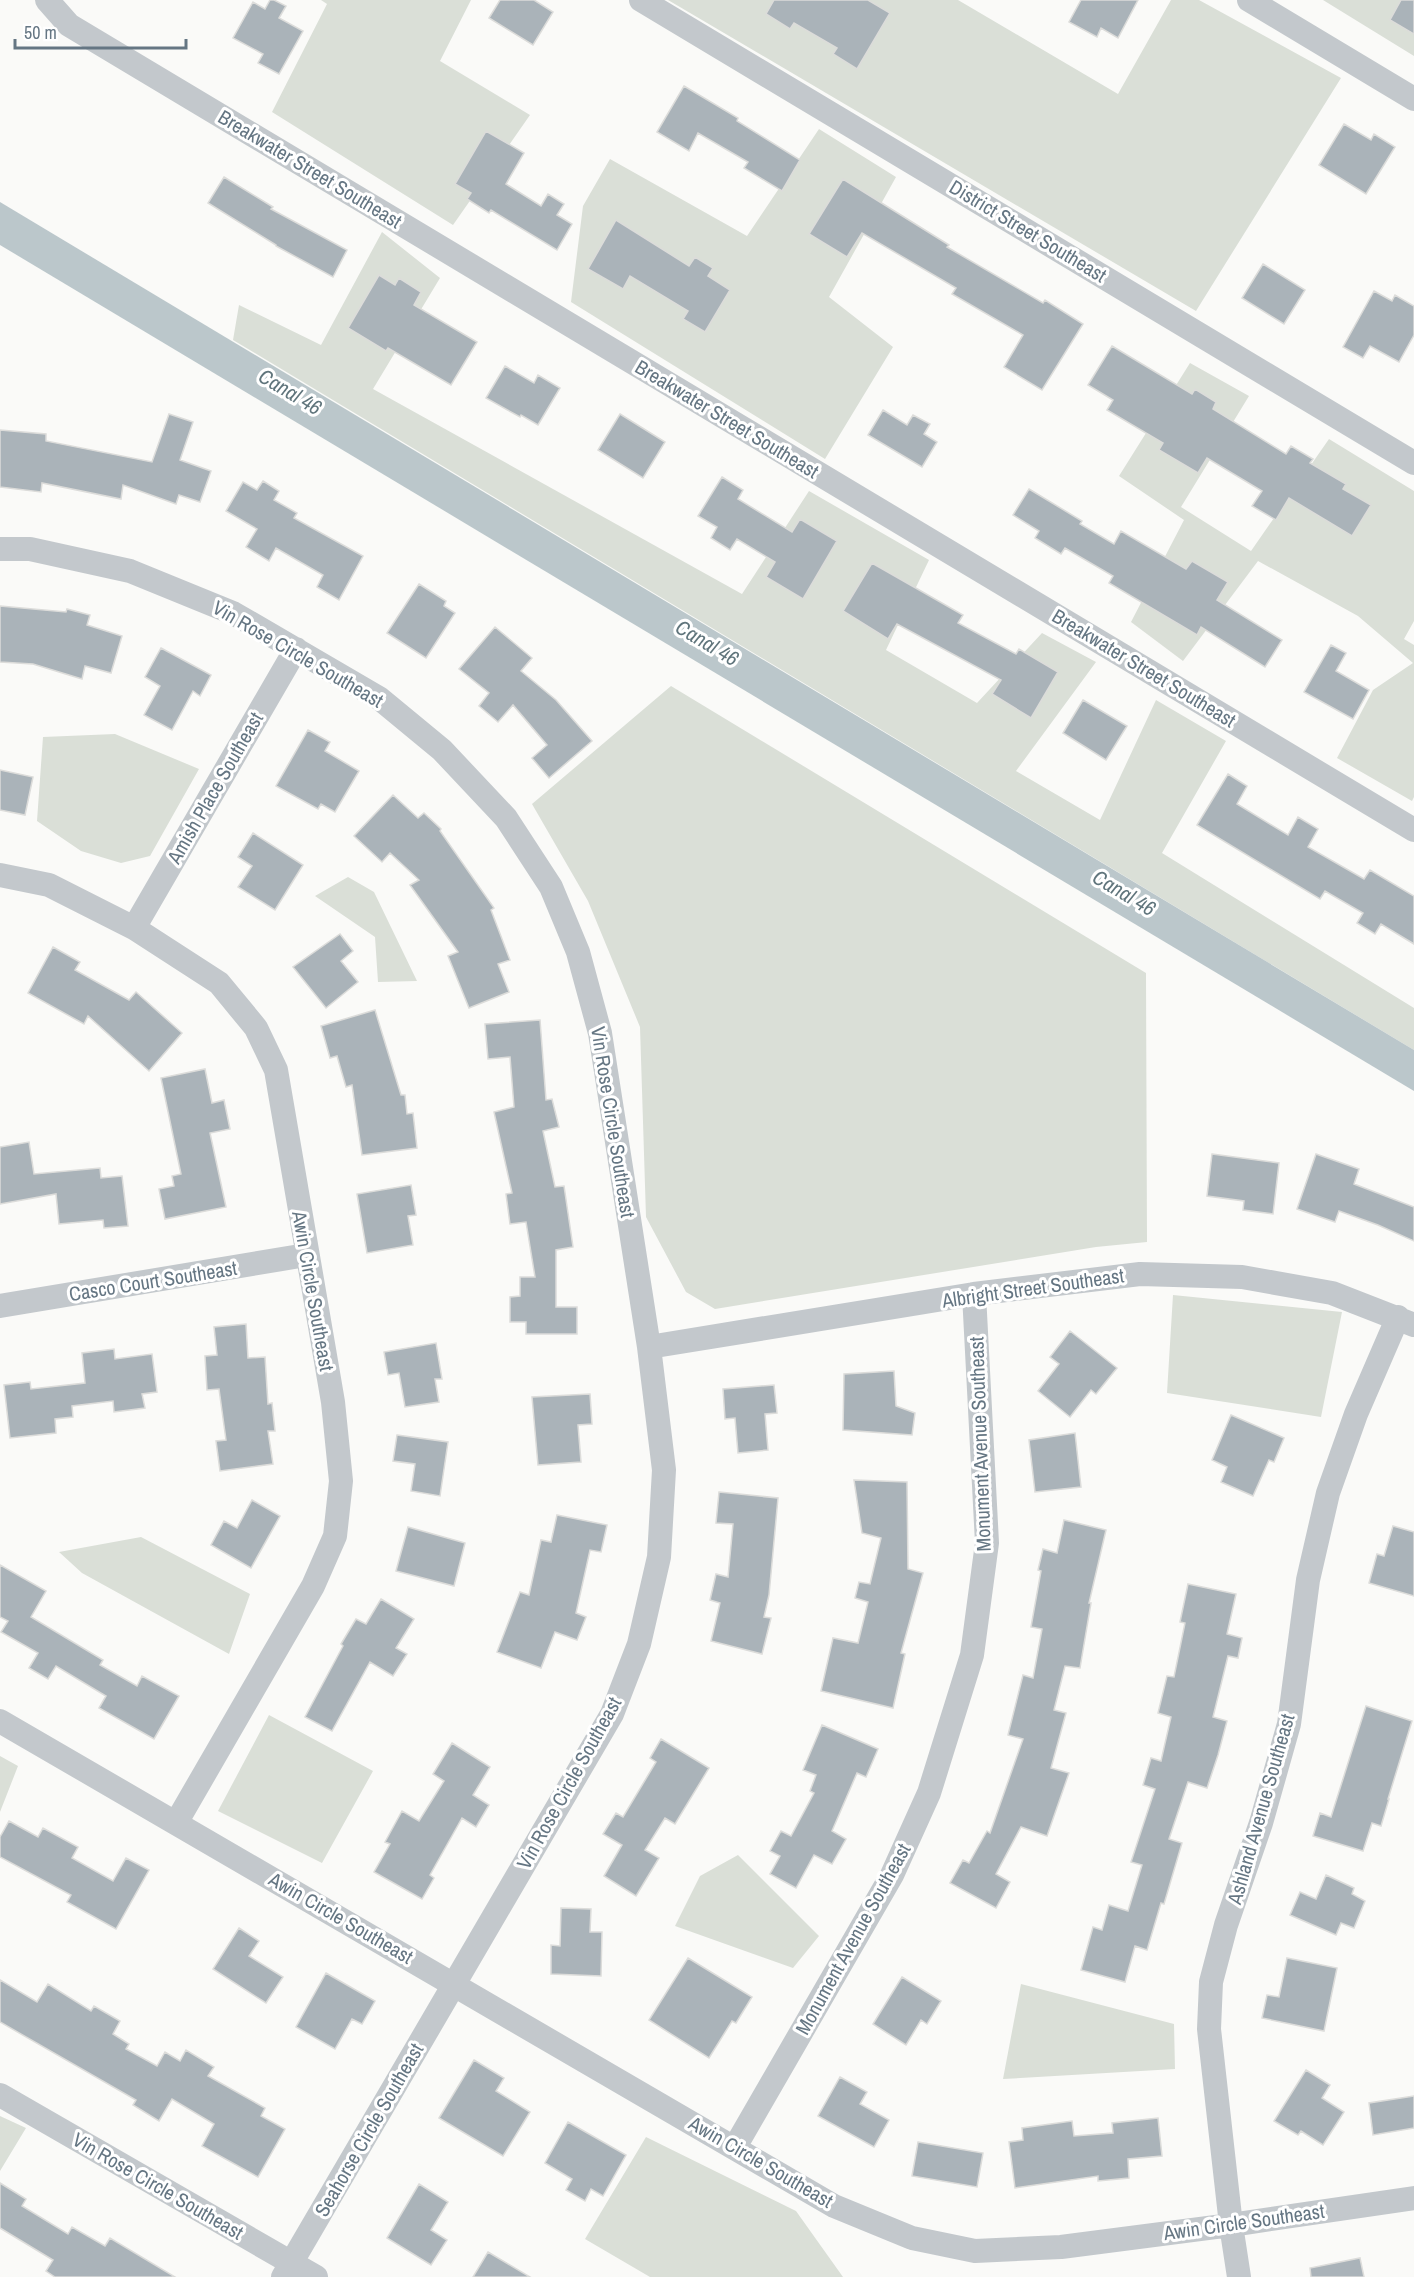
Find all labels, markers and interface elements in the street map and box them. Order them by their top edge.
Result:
scale bar [15,12,186,50]
text: 50 m [24,20,57,45]
street label: Breakwater Street Southeast [213,103,407,234]
street label: District Street Southeast [945,173,1112,288]
street label: Breakwater Street Southeast [630,353,824,484]
water label: Canal 46 [253,361,328,422]
street label: Vin Rose Circle Southeast [208,594,389,714]
street label: Breakwater Street Southeast [1047,602,1241,733]
water label: Canal 46 [670,612,745,673]
street label: Amish Place Southeast [160,707,269,869]
water label: Canal 46 [1087,862,1162,923]
street label: Vin Rose Circle Southeast [585,1025,642,1220]
street label: Awin Circle Southeast [286,1208,341,1373]
street label: Casco Court Southeast [67,1254,239,1307]
street label: Albright Street Southeast [939,1261,1126,1314]
street label: Monument Avenue Southeast [962,1336,997,1552]
street label: Vin Rose Circle Southeast [510,1691,627,1874]
street label: Ashland Avenue Southeast [1220,1710,1301,1908]
street label: Monument Avenue Southeast [789,1838,917,2039]
street label: Awin Circle Southeast [263,1865,419,1970]
street label: Seahorse Circle Southeast [308,2038,429,2221]
street label: Awin Circle Southeast [683,2109,839,2214]
street label: Vin Rose Circle Southeast [68,2126,249,2246]
street label: Awin Circle Southeast [1161,2197,1326,2246]

